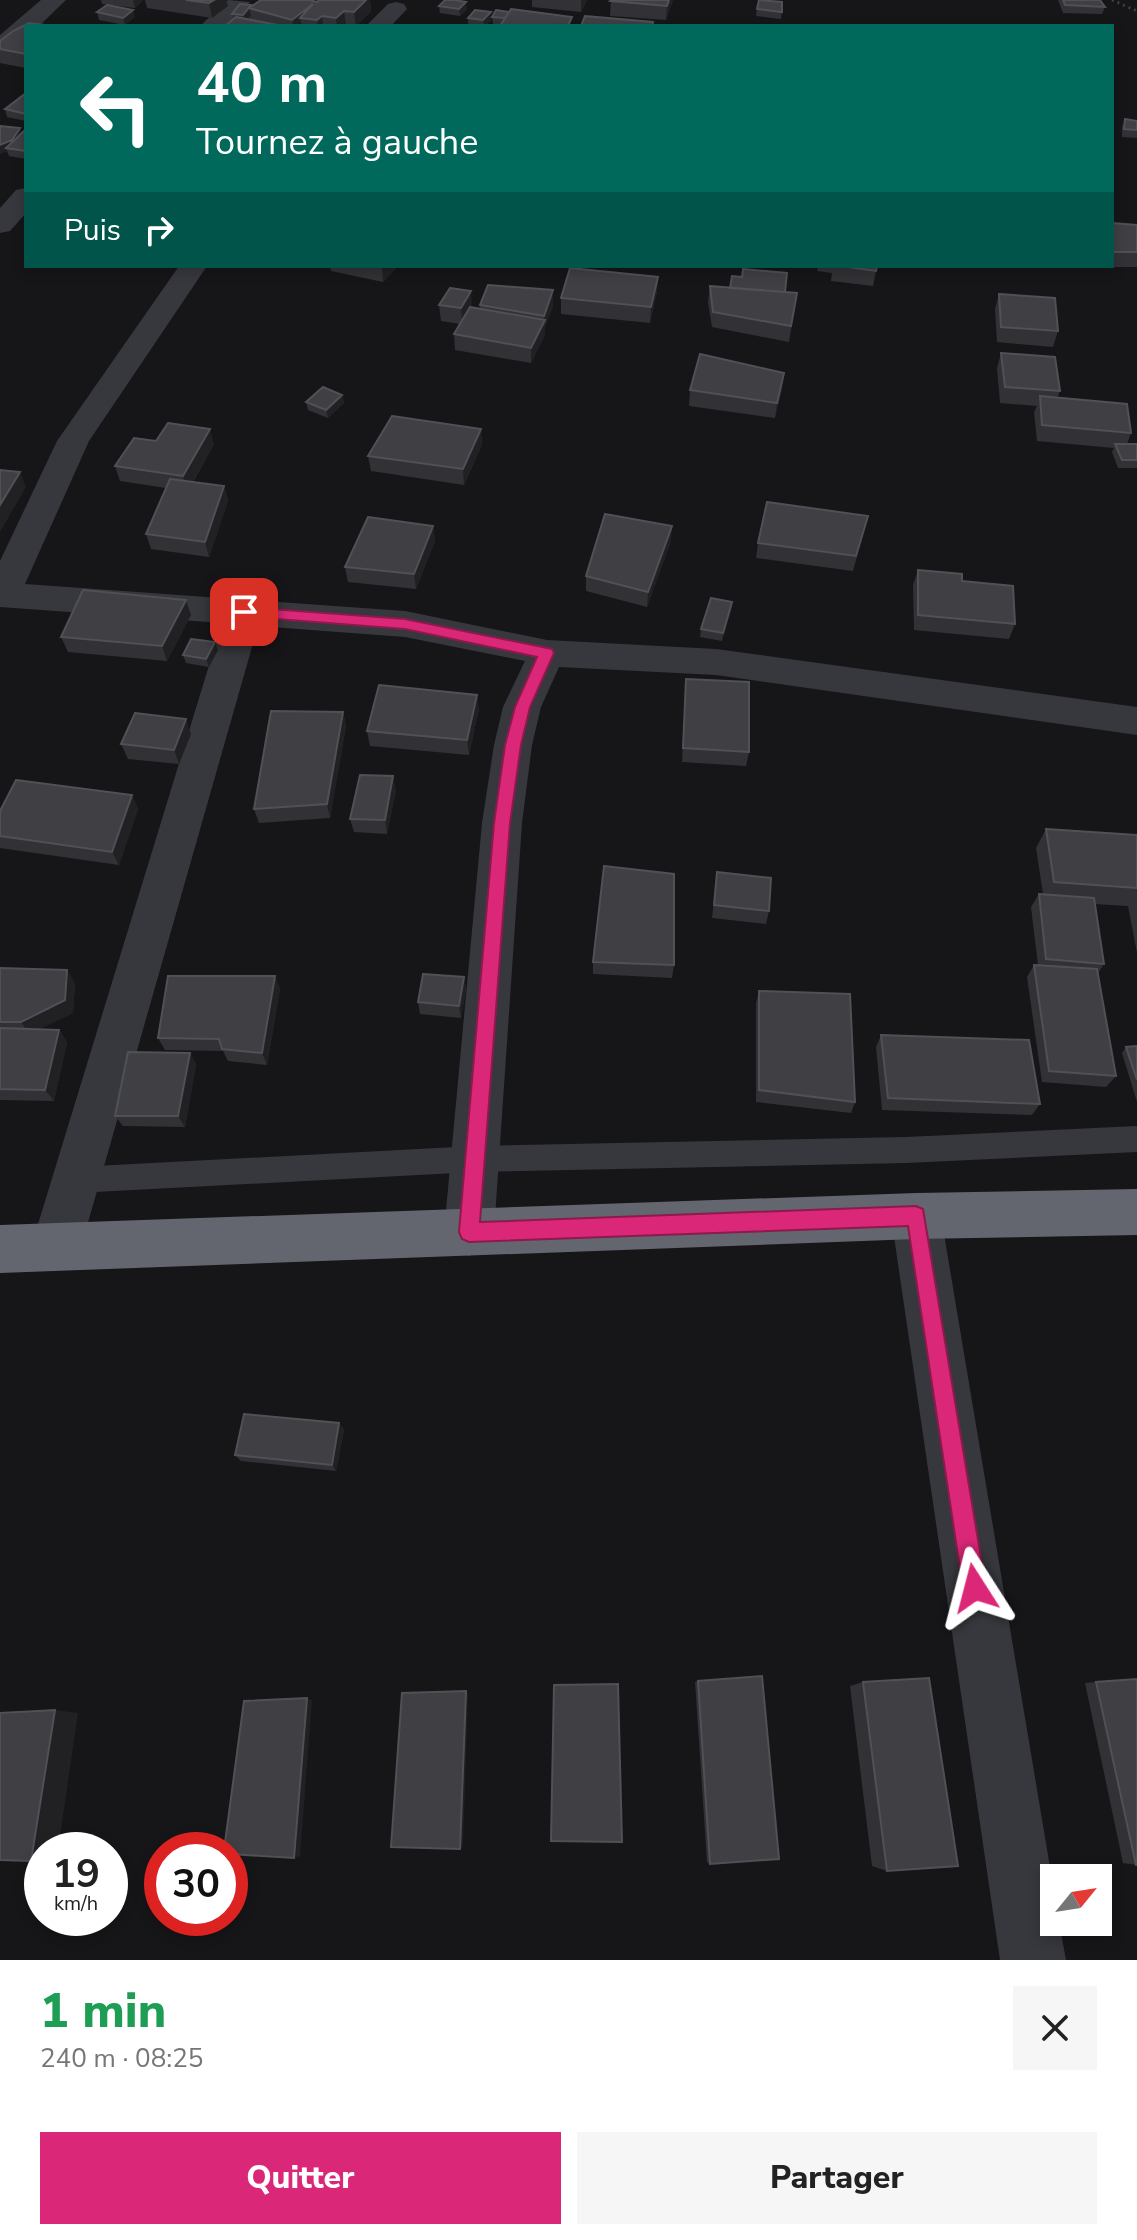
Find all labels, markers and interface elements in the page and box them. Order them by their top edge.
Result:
text: 40 m [196,45,327,122]
icon: left [64,56,168,160]
text: Tournez à gauche [196,118,478,167]
icon: right [137,208,181,252]
text: Puis [64,210,121,251]
pin [210,578,278,646]
icon: arrive [222,590,266,634]
position arrow [933,1546,1017,1630]
speed limit sign: 30 [144,1832,248,1936]
text: 19 [52,1847,100,1901]
north arrow [1040,1864,1112,1936]
map controls [1040,1864,1112,1936]
text: km/h [54,1890,98,1917]
text: 1 min [40,1978,166,2044]
button: close [1013,1986,1097,2070]
text: 240 m · 08:25 [40,2041,203,2076]
button: Quitter [40,2132,561,2224]
button: Partager [577,2132,1097,2224]

